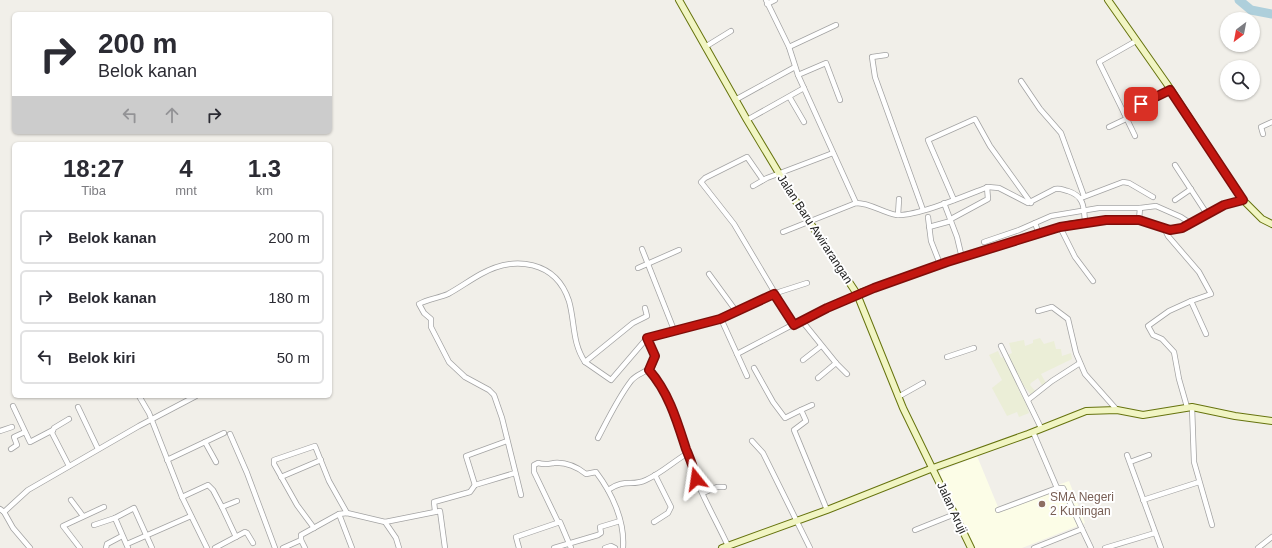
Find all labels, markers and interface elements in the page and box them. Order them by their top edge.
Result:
north arrow [1220,12,1260,52]
map controls [1220,12,1260,100]
icon: right [32,28,84,80]
text: 200 m [98,28,177,59]
button: search [1220,60,1260,100]
text: Belok kanan [98,61,197,81]
pin [1124,87,1158,121]
icon: arrive [1130,93,1152,115]
icon: left [119,104,141,126]
icon: ahead [161,104,183,126]
icon: right [203,104,225,126]
text: 18:27 [63,155,124,182]
text: 4 [179,155,193,182]
text: 1.3 [248,155,281,182]
street label: Jalan Baru Awirarangan [774,172,856,286]
text: Tiba [81,183,106,198]
text: mnt [175,183,197,198]
text: km [256,183,273,198]
icon: right [34,226,56,248]
text: Belok kanan [68,229,156,246]
text: 200 m [268,229,310,246]
icon: right [34,286,56,308]
text: Belok kanan [68,289,156,306]
text: 180 m [268,289,310,306]
icon: left [34,346,56,368]
text: Belok kiri [68,349,136,366]
text: 50 m [277,349,310,366]
position arrow [675,458,717,500]
street label: Jalan Aruji [934,480,970,536]
place label: SMA Negeri 2 Kuningan [1050,490,1114,518]
marker: SMA Negeri 2 Kuningan [1037,499,1047,509]

